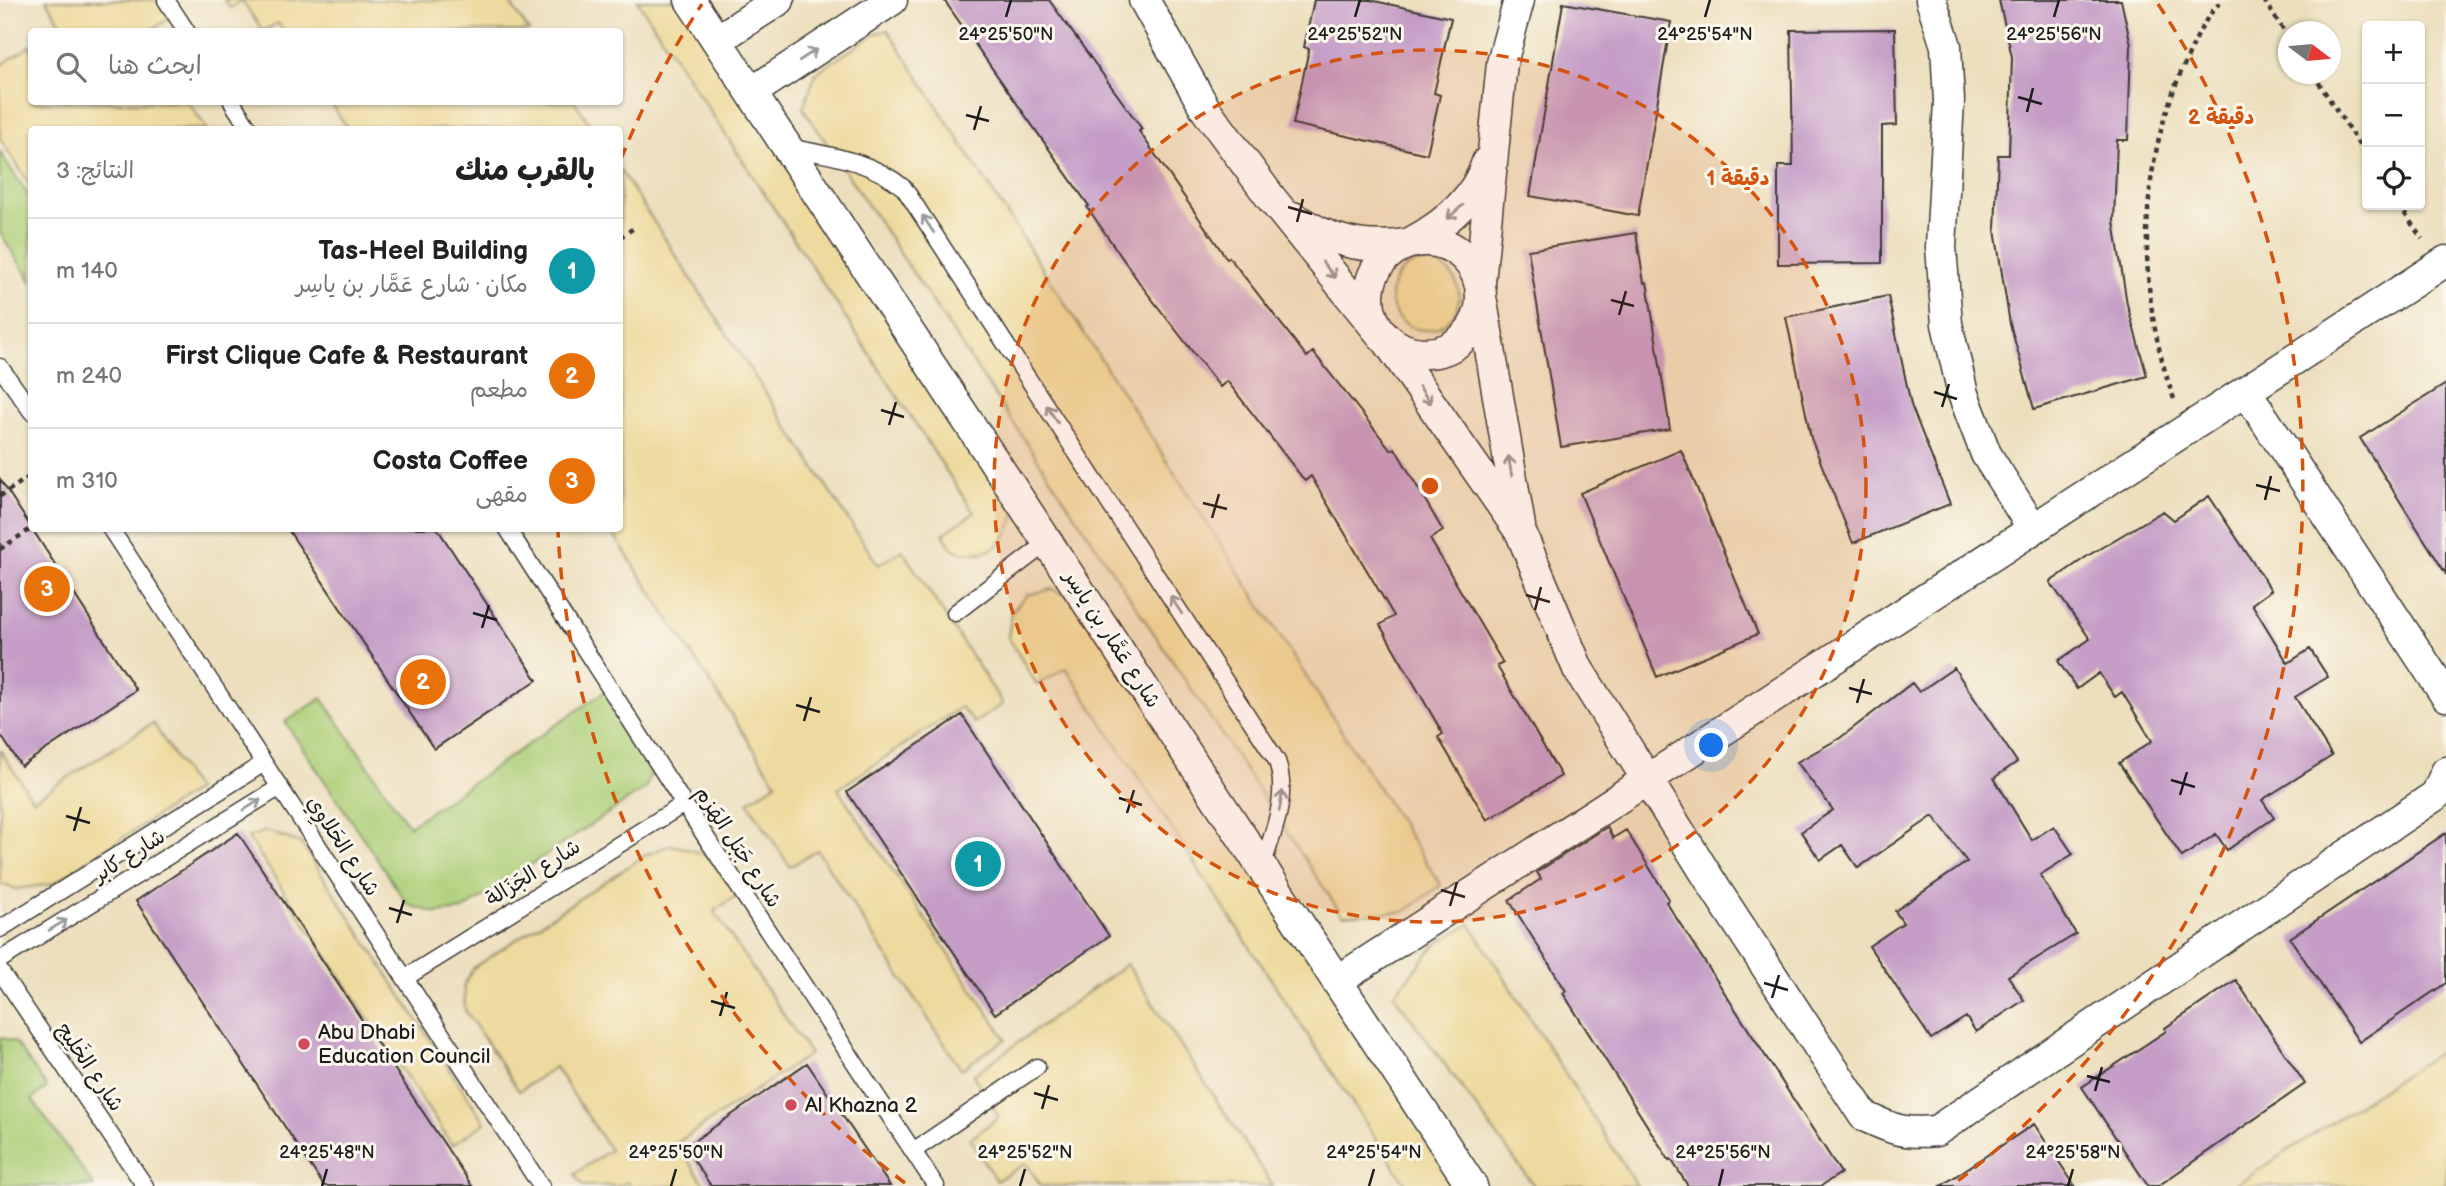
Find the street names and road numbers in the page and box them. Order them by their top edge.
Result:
street label: شارع عَمَّار بن ياسِر [1055,563,1166,714]
street label: شارع جَبَل الهَزم [687,782,787,914]
street label: شارع الحَلاوِي [297,791,385,903]
street label: شارع كابر [87,824,171,891]
street label: شارع الجَزَالة [481,834,586,914]
street label: شارع الخَلِيج [50,1017,130,1117]

